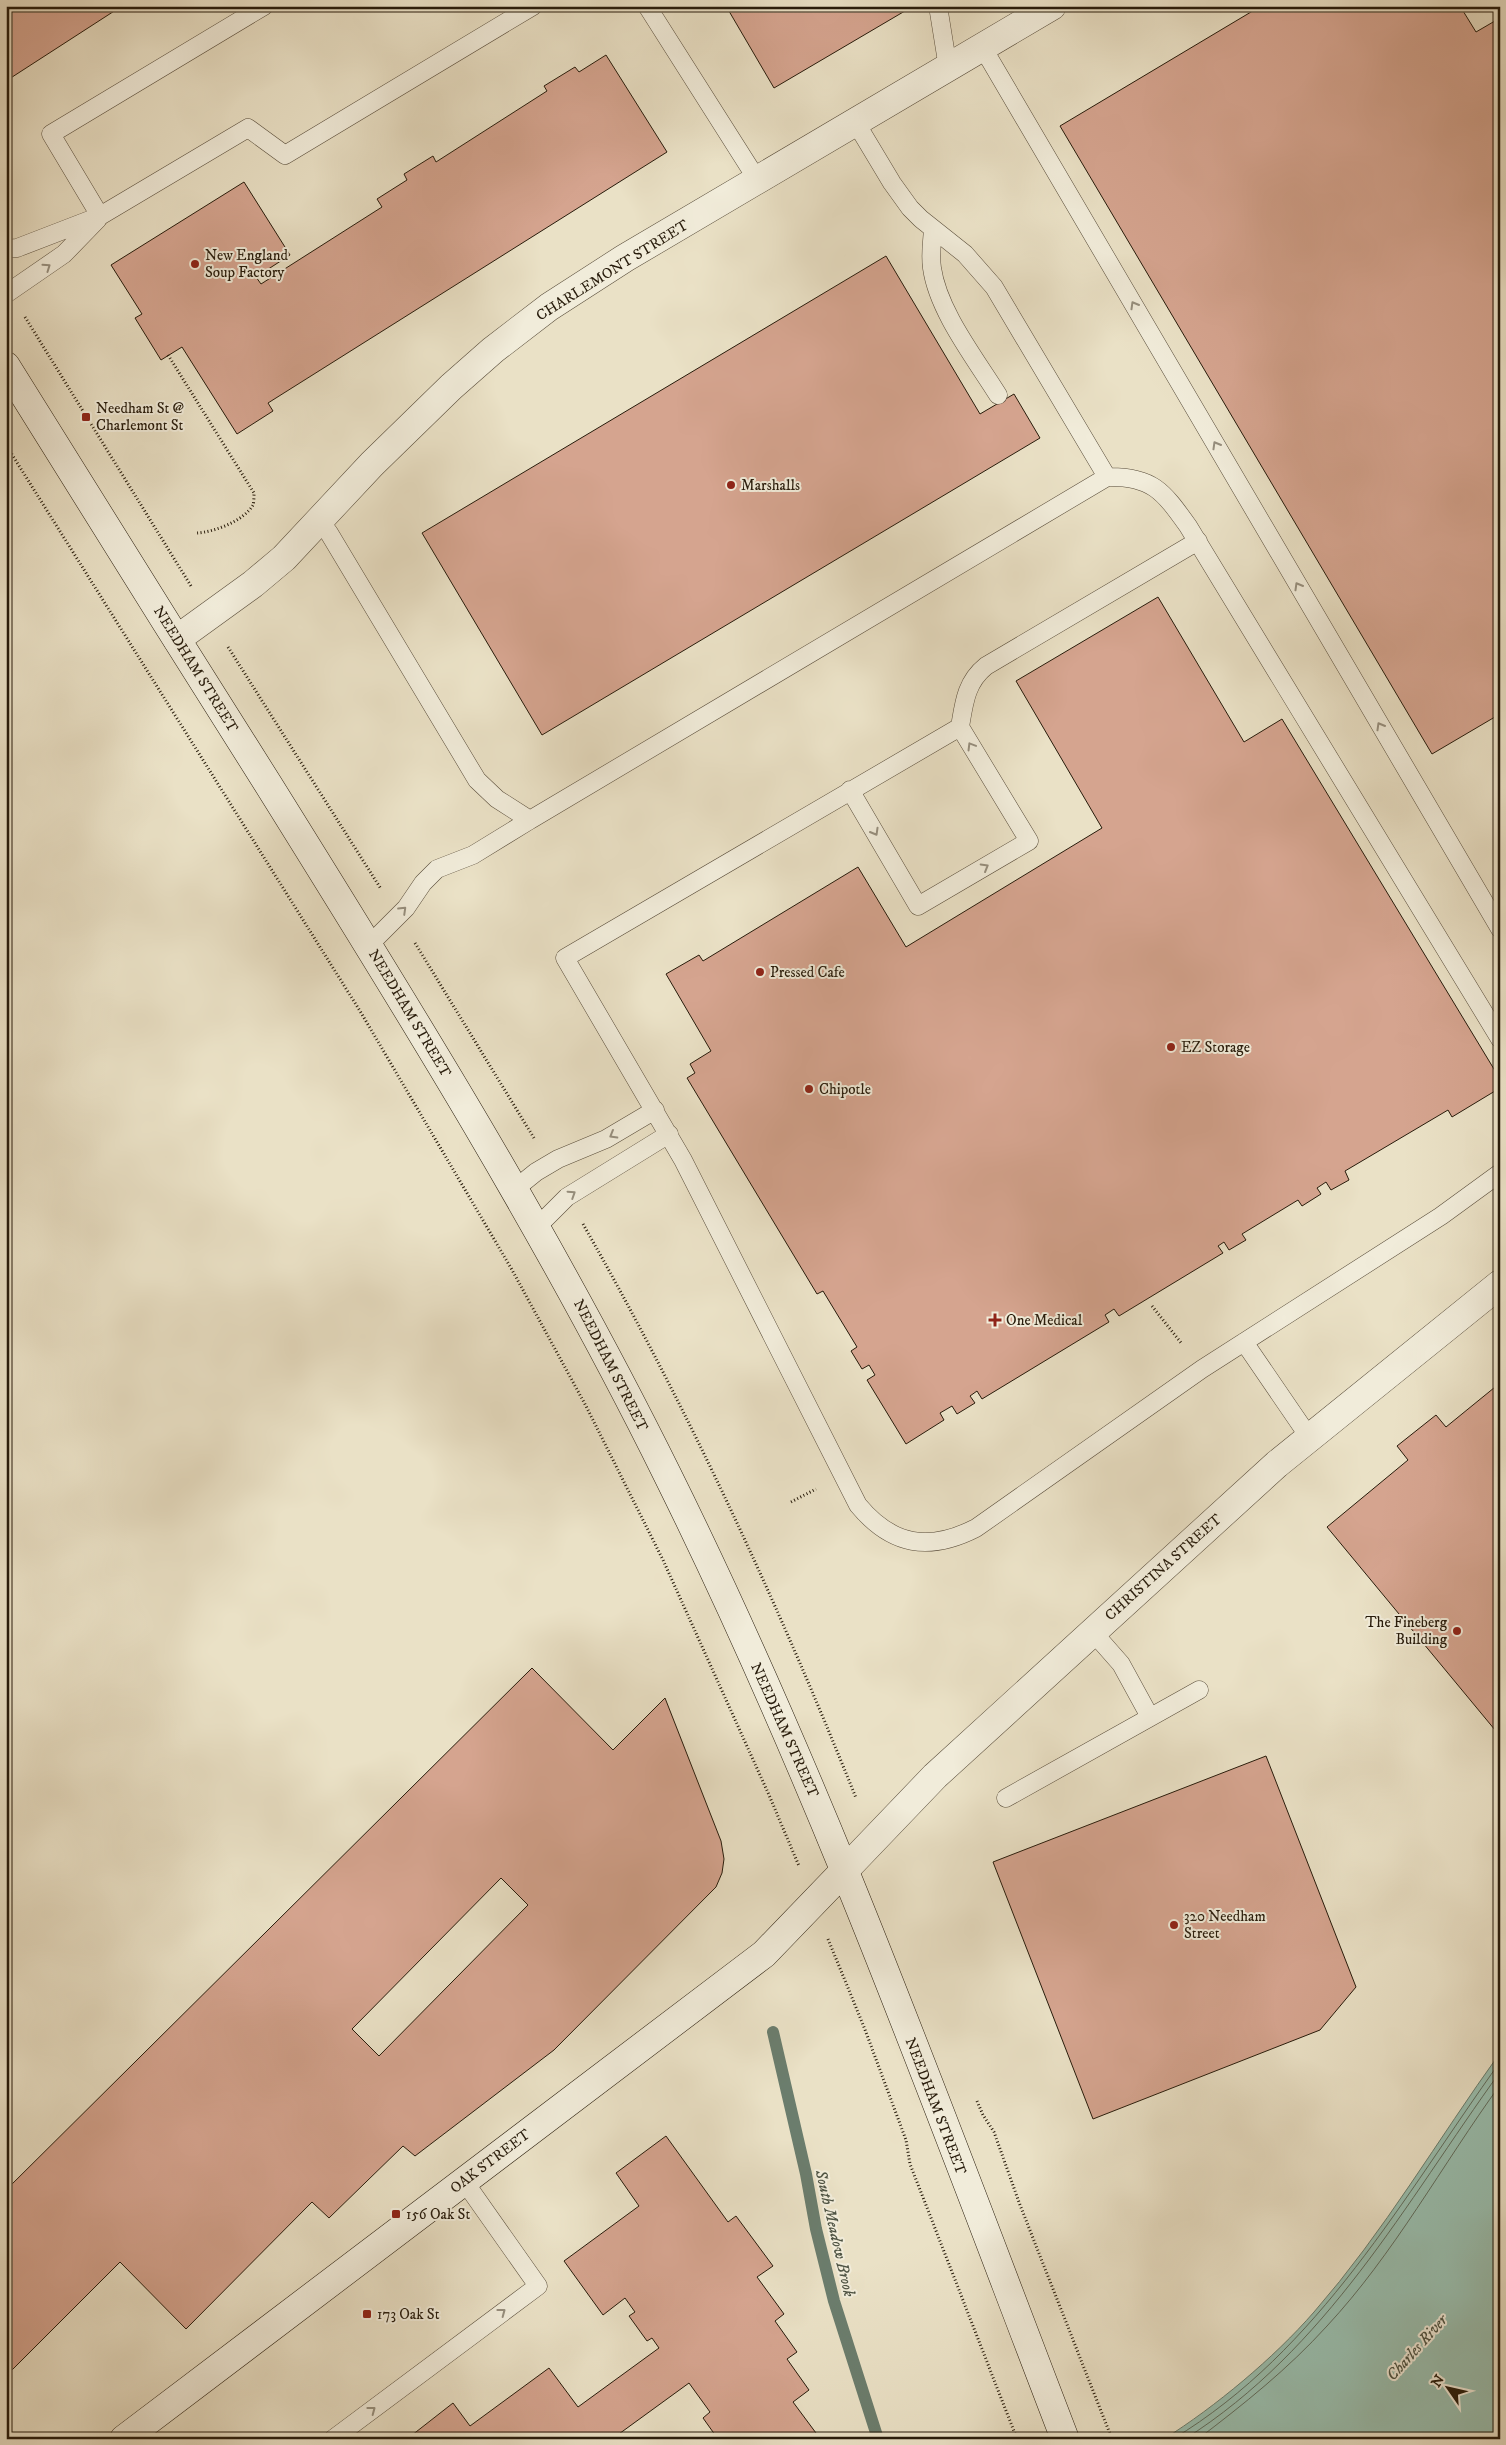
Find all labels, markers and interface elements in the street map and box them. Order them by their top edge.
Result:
street label: CHARLEMONT STREET [532,215,693,325]
place label: New England Soup Factory [205,246,288,282]
marker: New England Soup Factory [189,258,201,270]
one-way arrow [41,264,51,273]
one-way arrow [1130,302,1140,311]
place label: Needham St @ Charlemont St [96,399,185,435]
marker: Needham St @ Charlemont St [80,411,92,423]
one-way arrow [1212,442,1222,451]
place label: Marshalls [741,476,800,495]
marker: Marshalls [725,479,737,491]
one-way arrow [1294,582,1304,591]
street label: NEEDHAM STREET [149,603,243,737]
one-way arrow [1376,722,1386,731]
one-way arrow [968,742,978,751]
one-way arrow [869,827,879,836]
one-way arrow [979,863,988,873]
one-way arrow [397,907,406,916]
street label: NEEDHAM STREET [364,946,455,1081]
place label: Pressed Cafe [770,963,845,982]
marker: Pressed Cafe [754,966,766,978]
place label: EZ Storage [1181,1038,1250,1057]
marker: EZ Storage [1165,1041,1177,1053]
place label: Chipotle [819,1080,871,1099]
marker: Chipotle [803,1083,815,1095]
one-way arrow [609,1128,618,1138]
one-way arrow [567,1190,576,1200]
street label: NEEDHAM STREET [569,1296,652,1435]
place label: One Medical [1006,1311,1083,1330]
marker: One Medical [988,1313,1002,1327]
street label: CHRISTINA STREET [1101,1509,1226,1625]
place label: The Fineberg Building [1365,1613,1448,1649]
marker: The Fineberg Building [1451,1625,1463,1637]
street label: NEEDHAM STREET [746,1660,823,1801]
place label: 320 Needham Street [1184,1907,1266,1943]
marker: 320 Needham Street [1168,1919,1180,1931]
street label: NEEDHAM STREET [901,2035,971,2178]
street label: OAK STREET [446,2125,535,2198]
water label: South Meadow Brook [811,2167,859,2299]
place label: 156 Oak St [406,2205,470,2224]
marker: 156 Oak St [390,2208,402,2220]
place label: 173 Oak St [377,2305,440,2324]
marker: 173 Oak St [361,2308,373,2320]
one-way arrow [496,2309,506,2318]
water label: Charles River [1382,2310,1452,2385]
north arrow [1424,2362,1474,2412]
text: N [1427,2371,1449,2391]
one-way arrow [366,2407,375,2415]

